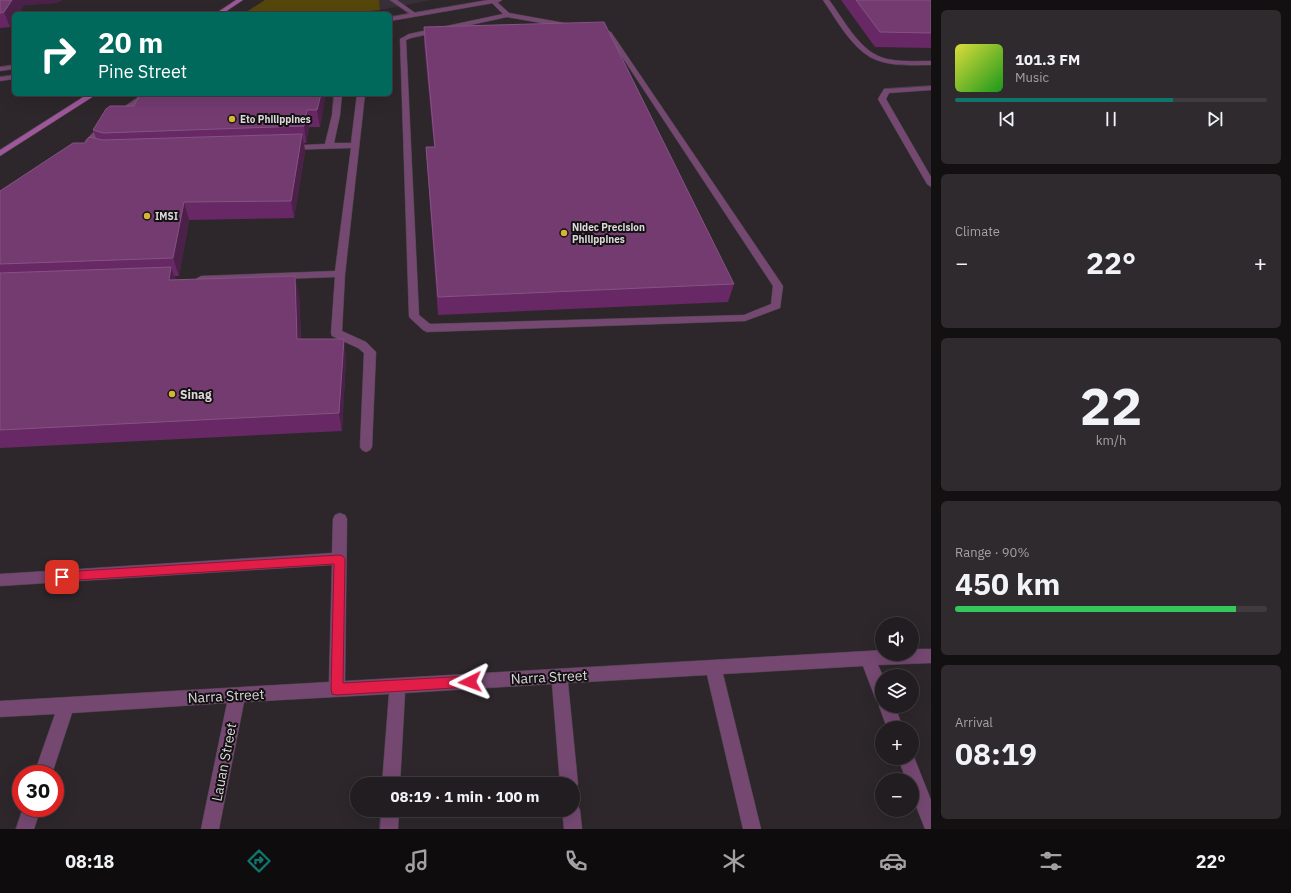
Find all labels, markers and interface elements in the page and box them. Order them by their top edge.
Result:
text: 20 m [98,24,163,61]
icon: right [32,28,84,80]
text: 101.3 FM [1015,50,1080,69]
text: Pine Street [98,60,187,83]
text: Music [1015,69,1049,86]
icon: previous [996,108,1018,130]
icon: pause [1100,108,1122,130]
icon: next [1204,108,1226,130]
place label: Eto Philippines [240,113,311,126]
marker: Eto Philippines [227,114,237,124]
place label: IMSI [155,210,178,223]
marker: IMSI [142,211,152,221]
place label: Nidec Precision Philippines [572,221,645,246]
text: Climate [955,223,1000,240]
marker: Nidec Precision Philippines [559,228,569,238]
text: 22° [1086,243,1136,282]
text: − [955,248,968,277]
text: + [1254,248,1267,277]
text: 22 [1080,372,1142,439]
place label: Sinag [180,387,212,402]
marker: Sinag [167,389,177,399]
text: km/h [1096,432,1126,449]
text: Range · 90% [955,544,1029,561]
pin [45,560,79,594]
text: 450 km [955,564,1060,603]
icon: arrive [51,566,73,588]
map controls [875,617,919,817]
button: sound [875,617,919,661]
position arrow [449,661,491,703]
street label: Narra Street [510,666,588,688]
button: layers [875,669,919,713]
street label: Narra Street [187,685,265,707]
text: Arrival [955,714,993,731]
street label: Lauan Street [208,721,240,803]
button: + [875,721,919,765]
text: 08:19 [955,734,1037,773]
speed limit sign: 30 [12,765,64,817]
button: − [875,773,919,817]
text: 08:19 · 1 min · 100 m [391,787,539,806]
icon: directions [245,847,273,875]
icon: music [403,847,431,875]
icon: phone [562,847,590,875]
icon: climate [720,847,748,875]
icon: car [879,847,907,875]
icon: filters [1037,847,1065,875]
text: 08:18 [65,850,114,873]
text: 22° [1196,850,1226,873]

